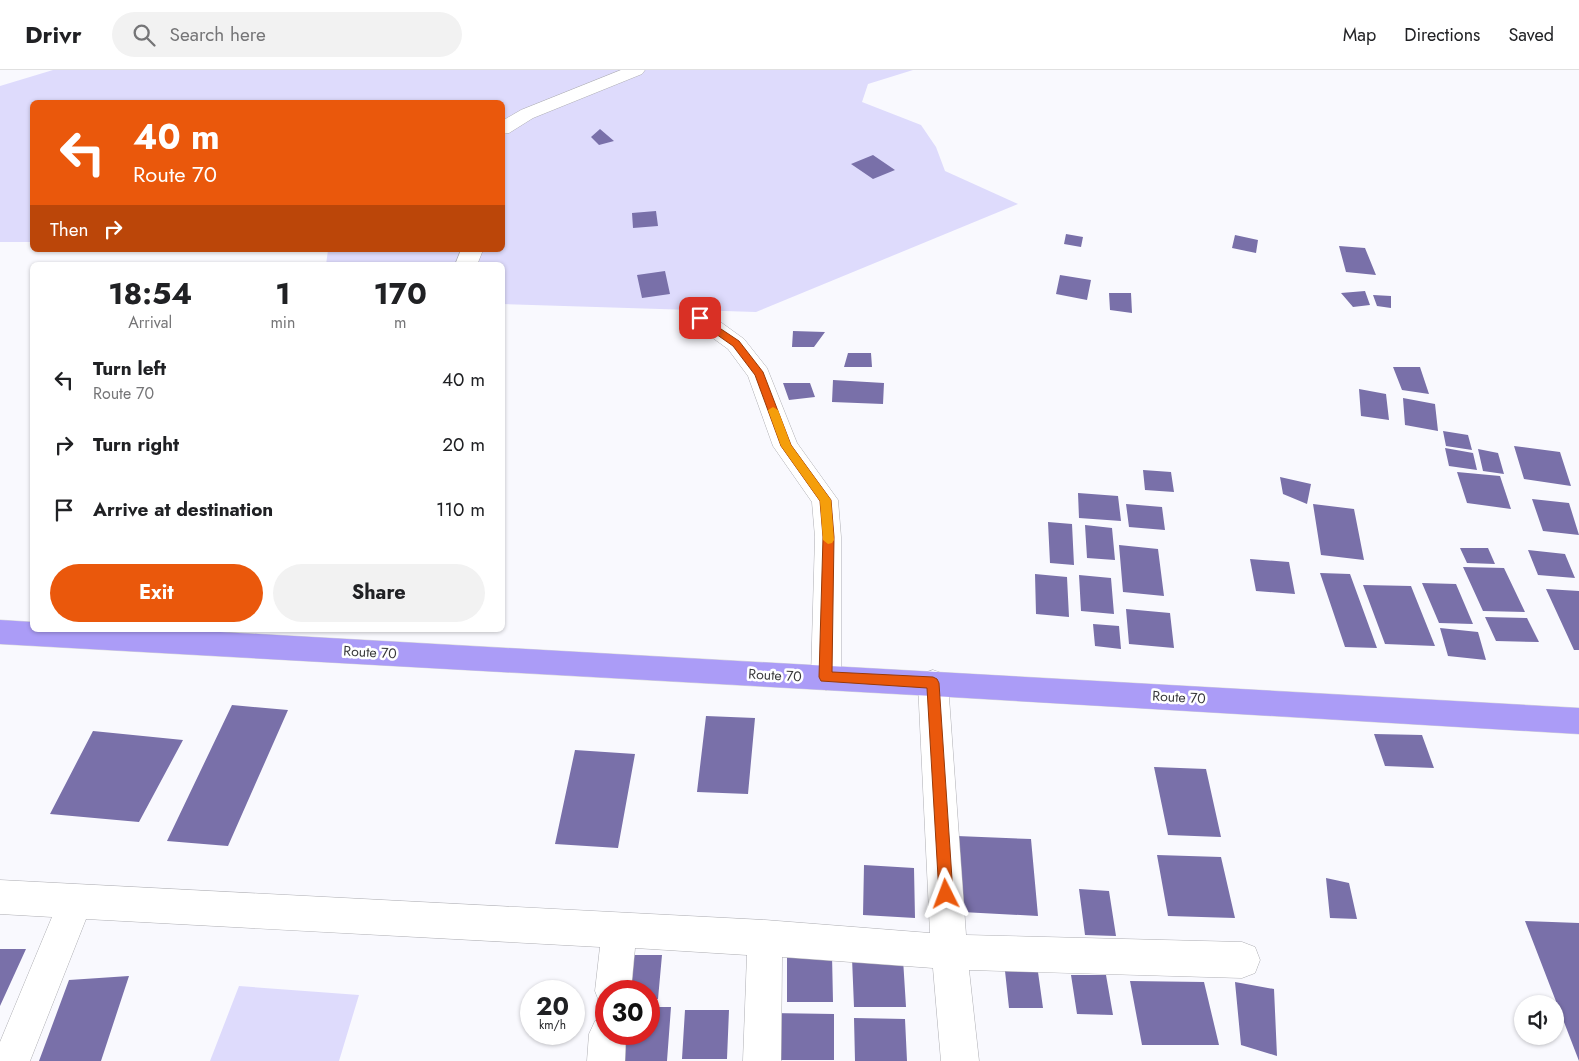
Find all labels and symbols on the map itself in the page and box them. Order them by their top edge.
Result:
pin [679,297,721,339]
street label: Route 70 [343,641,397,663]
street label: Route 70 [748,664,802,686]
street label: Route 70 [1152,686,1206,708]
position arrow [919,867,971,919]
speed limit sign: 30 [595,980,660,1045]

